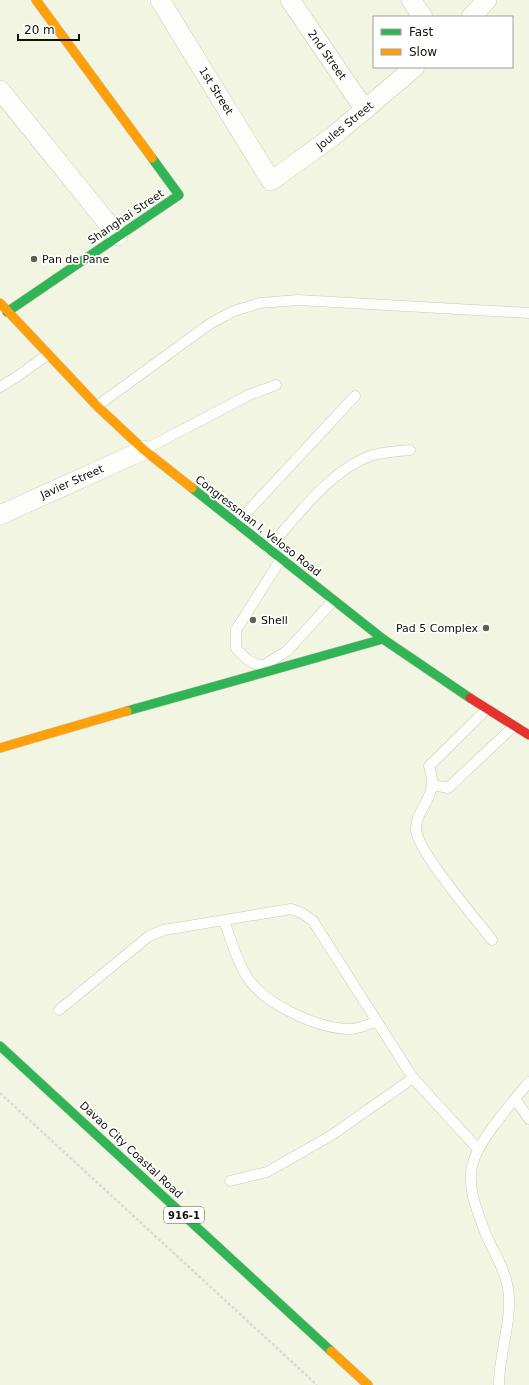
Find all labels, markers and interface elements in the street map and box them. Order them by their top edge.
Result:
scale bar [18,16,79,42]
legend [373,16,513,68]
text: 20 m [24,23,55,37]
text: Fast [409,25,433,39]
street label: 2nd Street [305,28,349,83]
text: Slow [409,45,437,59]
street label: 1st Street [196,65,236,118]
street label: Joules Street [313,99,377,154]
street label: Shanghai Street [86,187,167,247]
place label: Pan de Pane [42,253,109,266]
marker: Pan de Pane [29,254,39,264]
street label: Javier Street [37,462,106,502]
street label: Congressman I. Veloso Road [193,473,323,579]
place label: Shell [261,614,288,627]
marker: Shell [248,615,258,625]
place label: Pad 5 Complex [396,622,478,635]
marker: Pad 5 Complex [481,623,491,633]
street label: Davao City Coastal Road [77,1099,185,1201]
road number: 916-1 [164,1207,204,1223]

